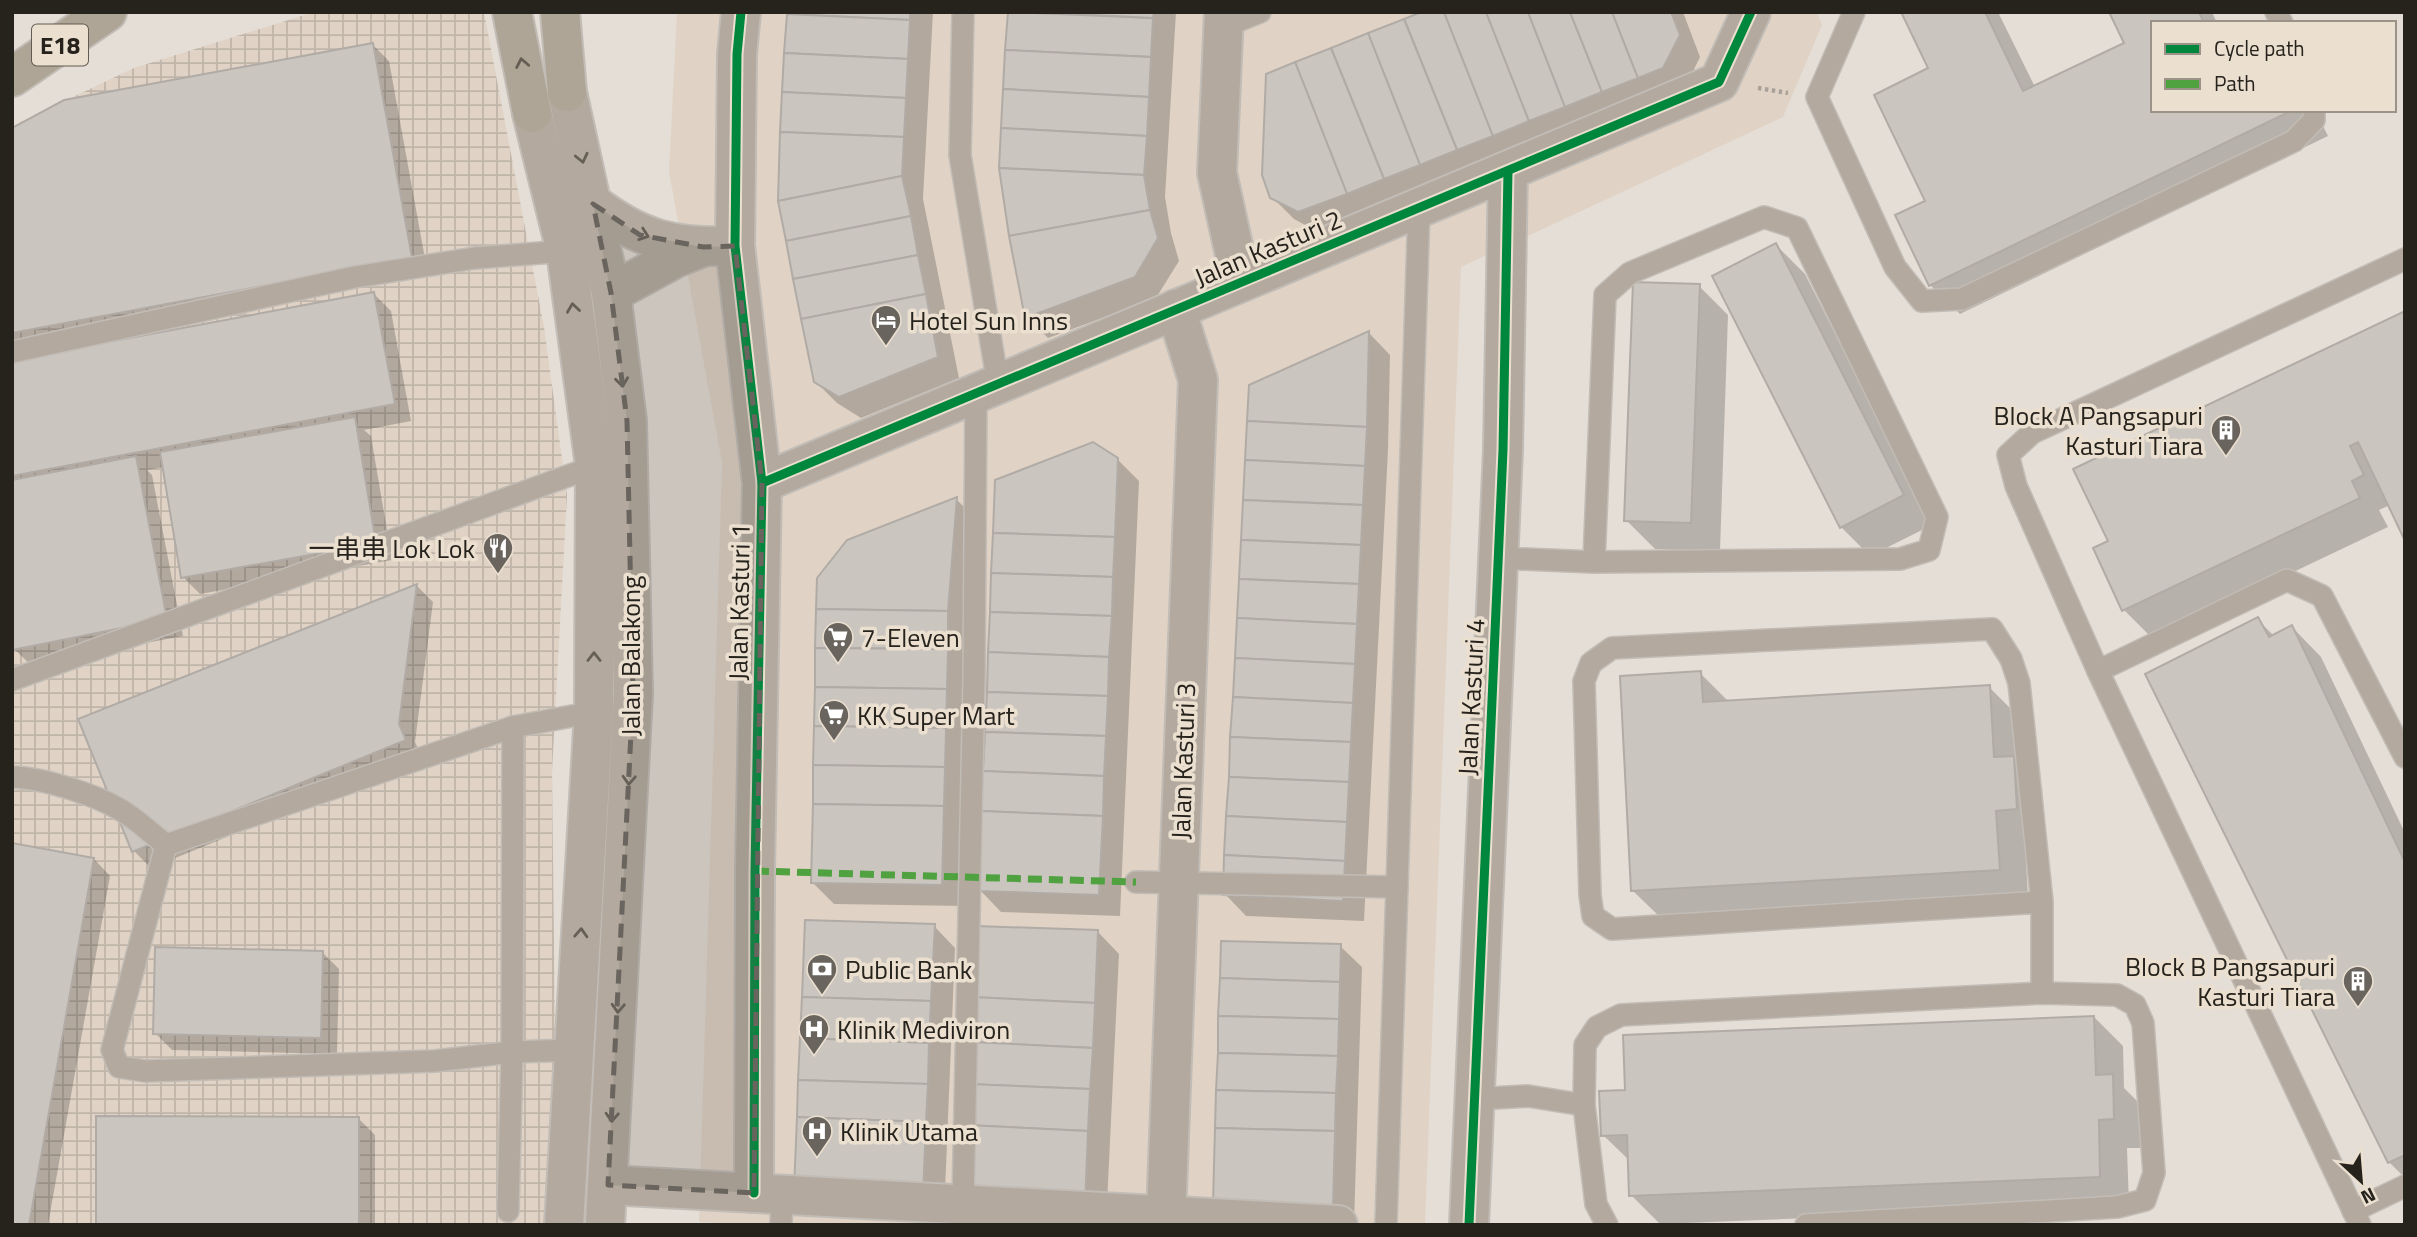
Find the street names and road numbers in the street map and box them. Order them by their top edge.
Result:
road number: E18 [32,25,88,66]
street label: Jalan Kasturi 2 [1188,199,1348,297]
street label: Jalan Kasturi 1 [718,523,760,681]
street label: Jalan Balakong [611,576,650,736]
street label: Jalan Kasturi 4 [1447,618,1495,776]
street label: Jalan Kasturi 3 [1161,682,1205,840]

